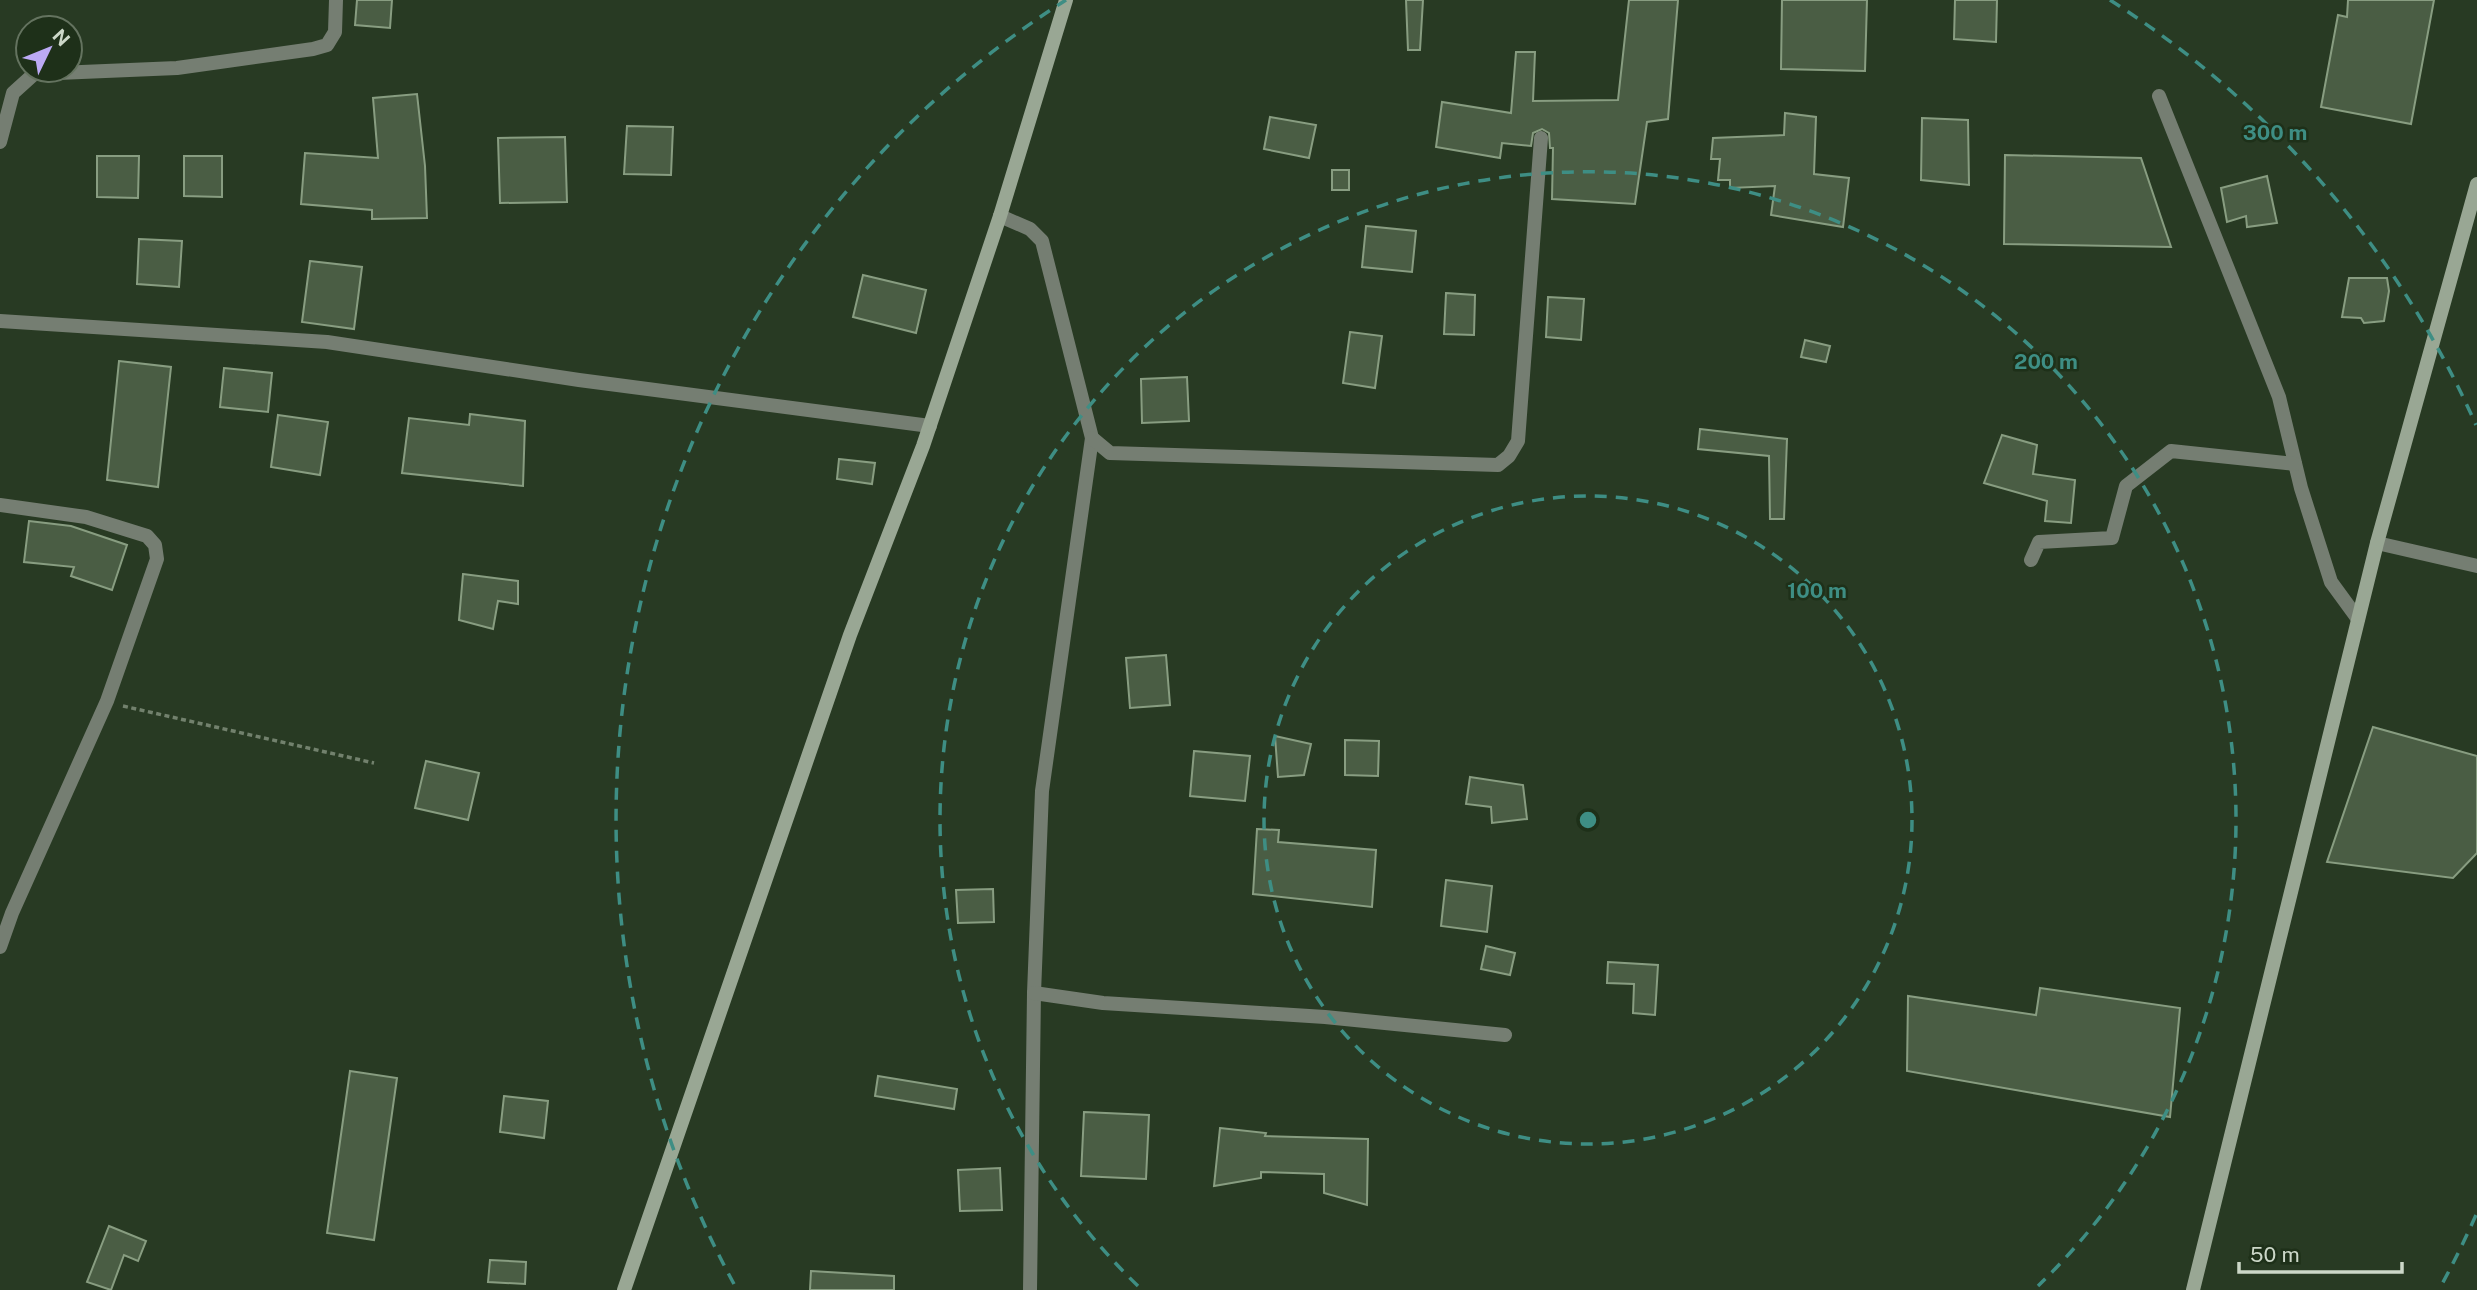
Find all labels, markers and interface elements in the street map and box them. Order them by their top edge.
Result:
north arrow [14,14,84,84]
text: N [48,24,75,50]
text: 300 m [2243,120,2307,145]
text: 200 m [2014,349,2078,374]
text: 100 m [1787,578,1847,603]
centre of rings [1576,808,1600,832]
scale bar [2239,1230,2402,1274]
text: 50 m [2250,1242,2300,1267]

